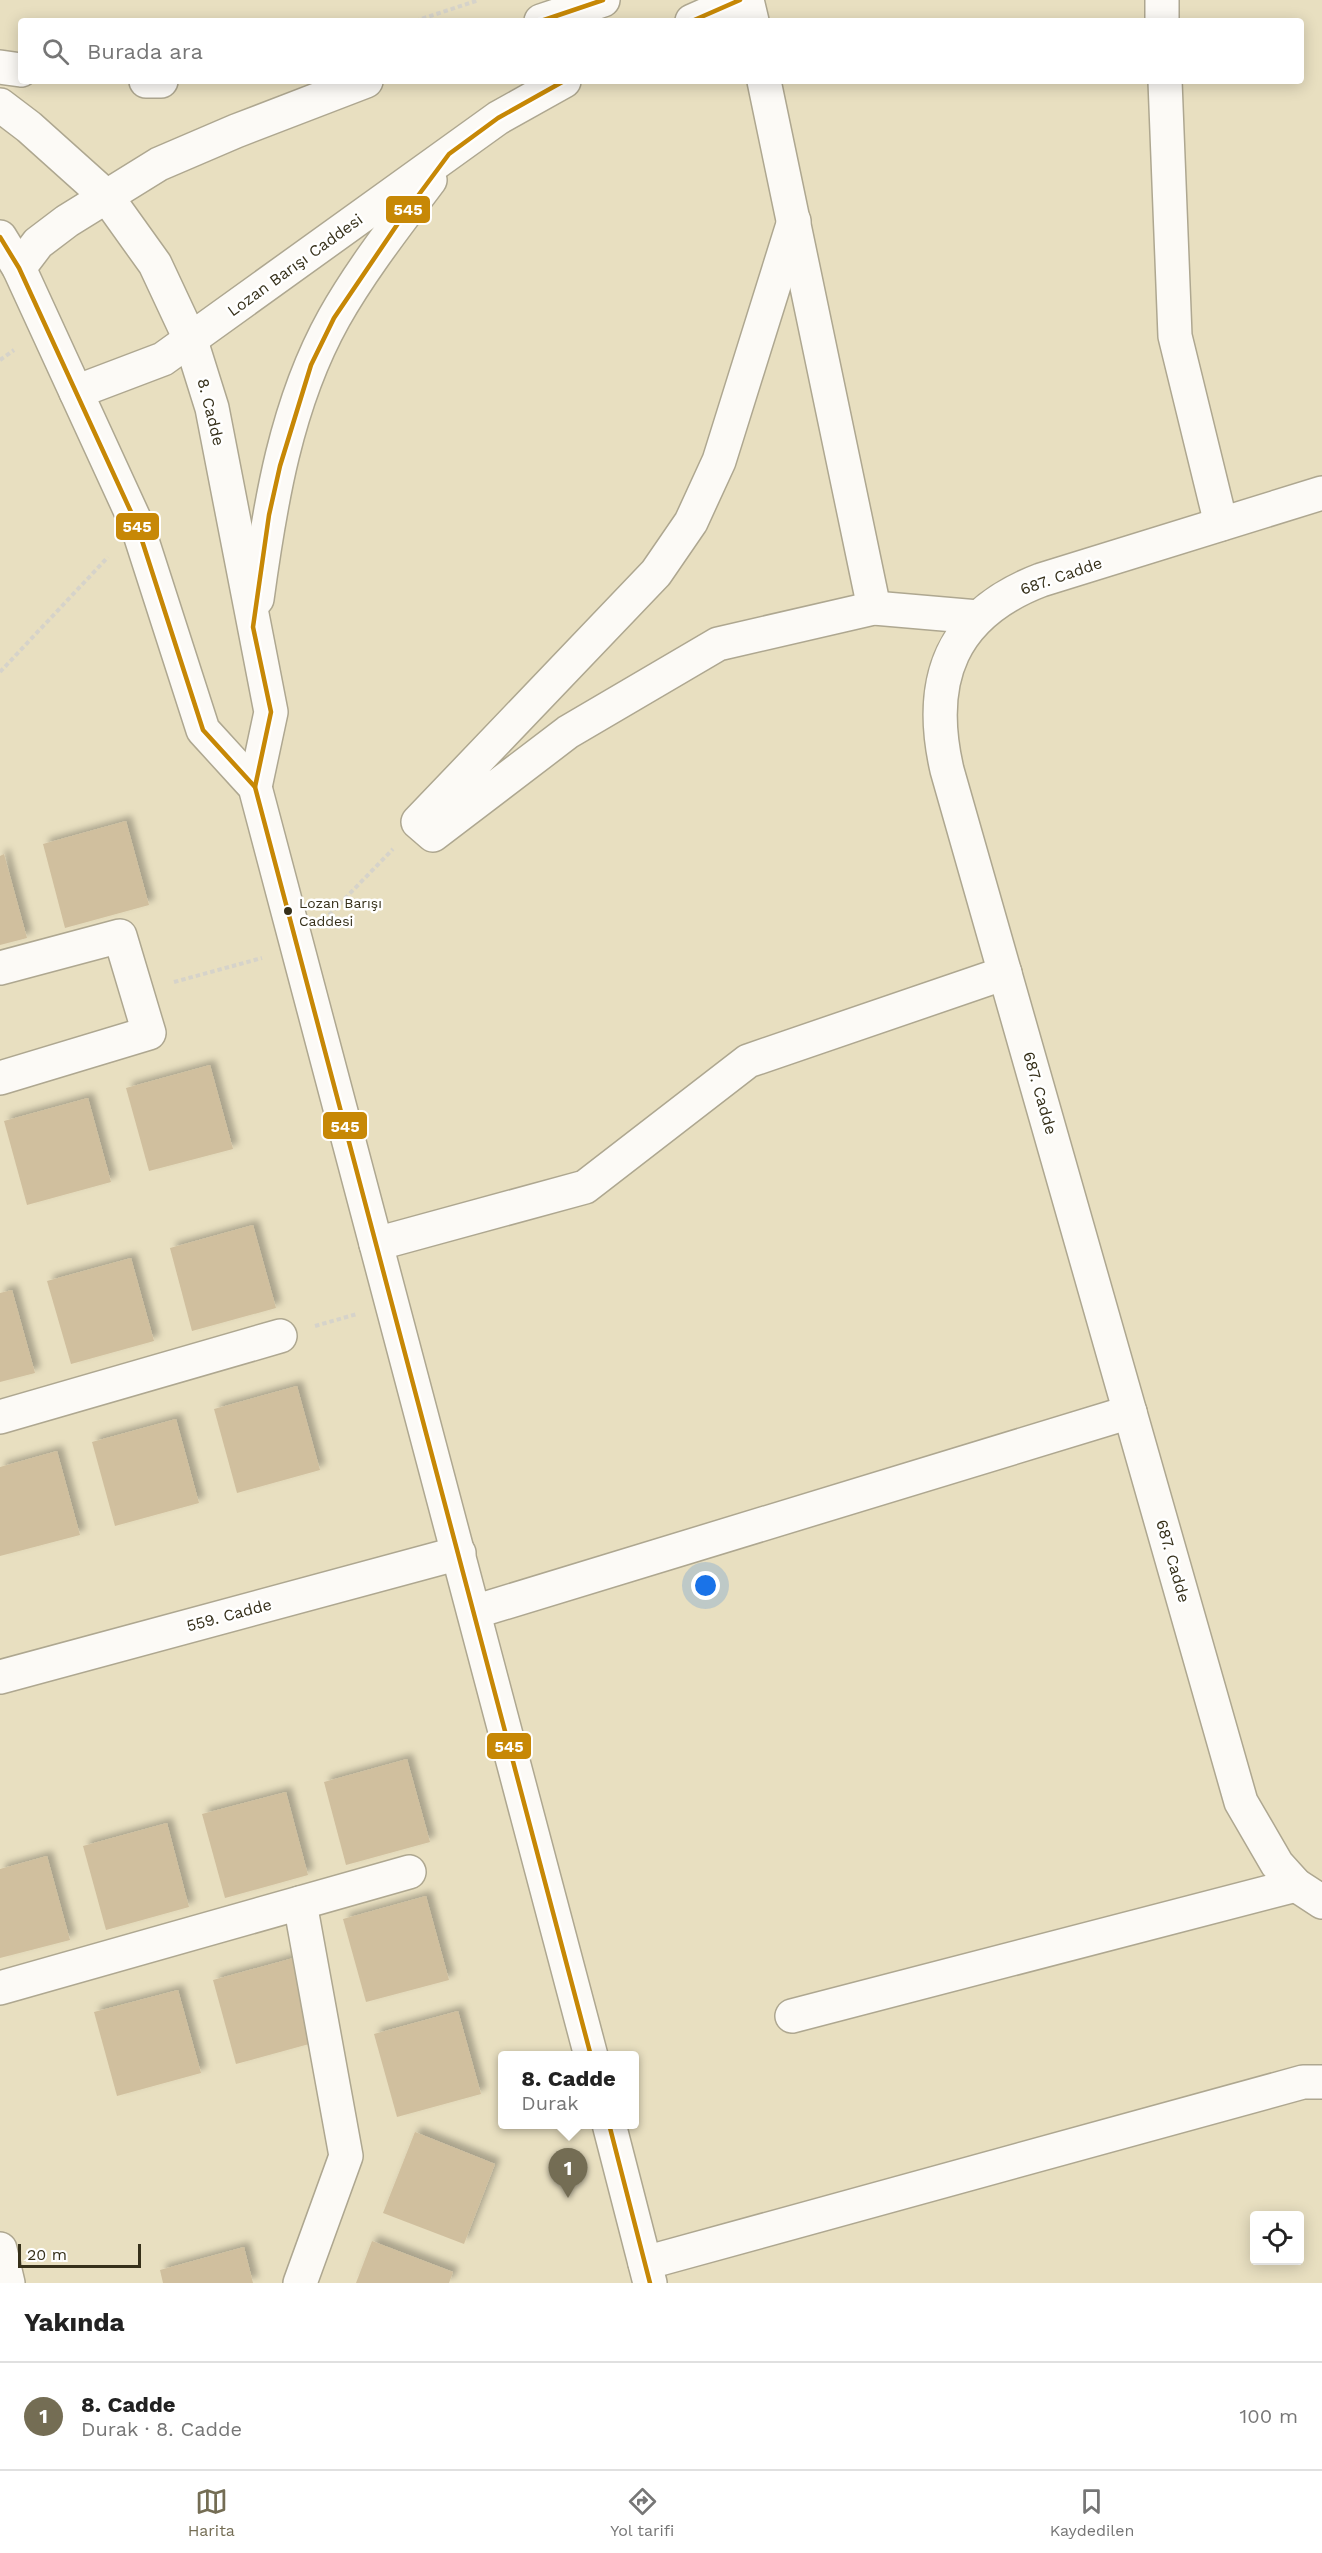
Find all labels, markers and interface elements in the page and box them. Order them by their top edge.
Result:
search box [18,18,1304,84]
icon: search [39,35,72,68]
text: Burada ara [87,39,203,64]
line badge: 545 [385,195,431,224]
text: 545 [394,200,423,219]
street label: Lozan Barışı Caddesi [224,210,366,320]
street label: 8. Cadde [193,376,229,448]
line badge: 545 [115,512,160,541]
text: 545 [123,517,152,536]
street label: 687. Cadde [1018,553,1104,599]
place label: Lozan Barışı Caddesi [299,895,382,929]
marker: Lozan Barışı Caddesi [282,905,294,917]
street label: 687. Cadde [1019,1049,1061,1137]
line badge: 545 [322,1111,368,1140]
text: 545 [331,1117,360,1136]
street label: 687. Cadde [1152,1517,1194,1605]
your location [691,1571,720,1600]
street label: 559. Cadde [184,1595,274,1635]
line badge: 545 [486,1732,532,1760]
text: 545 [495,1737,524,1756]
popup [498,2051,639,2129]
text: 8. Cadde [521,2066,616,2091]
text: Durak [521,2091,579,2115]
pin: 1 [548,2148,588,2198]
map controls [1250,2211,1304,2265]
button: locate [1250,2211,1304,2265]
scale bar [18,2241,141,2268]
text: 20 m [27,2245,67,2264]
text: Yakında [24,2307,125,2337]
text: 8. Cadde [81,2392,175,2417]
text: 1 [39,2404,48,2428]
text: 100 m [1239,2404,1298,2428]
text: Durak · 8. Cadde [81,2417,242,2441]
tab: Harita [188,2485,235,2540]
tab: Yol tarifi [610,2485,674,2540]
tab: Kaydedilen [1050,2485,1134,2540]

